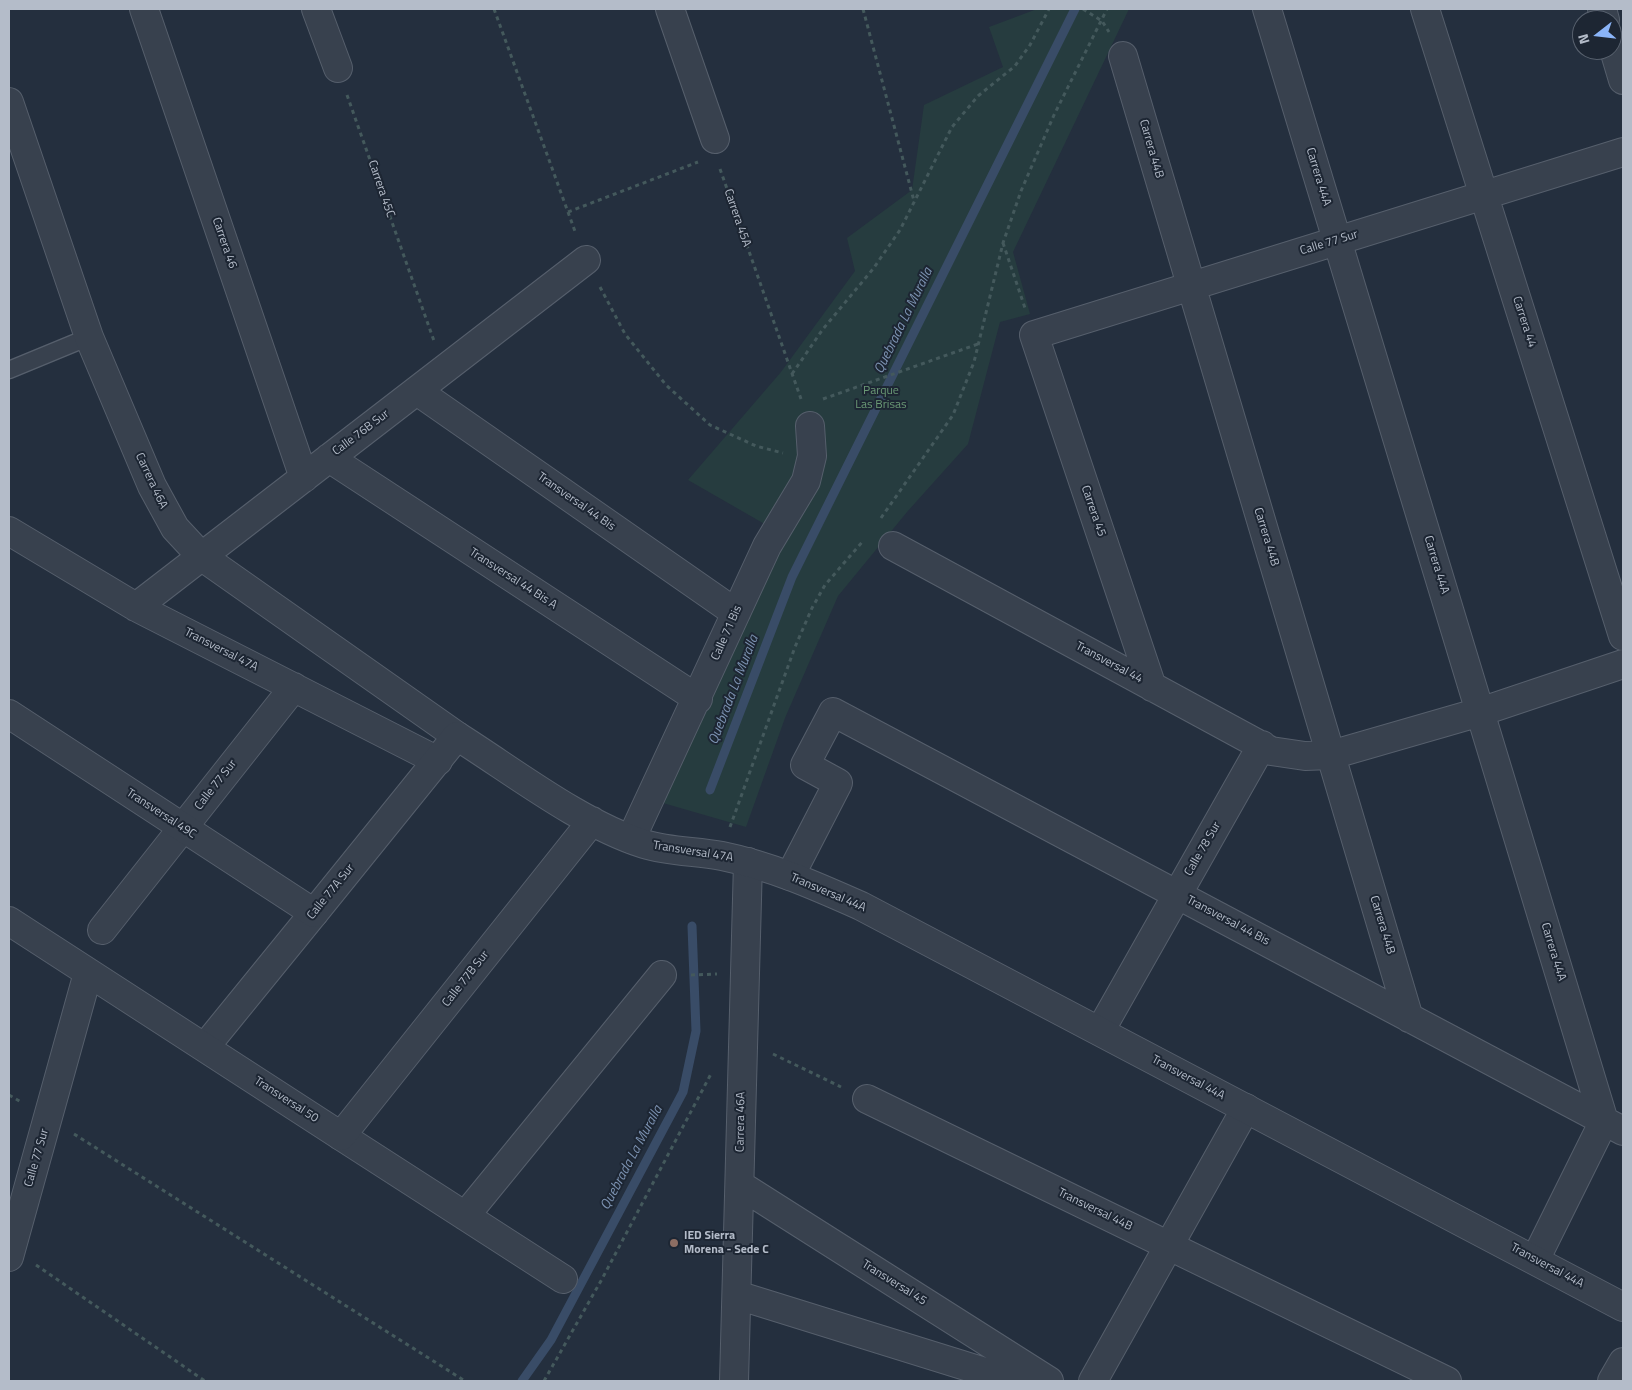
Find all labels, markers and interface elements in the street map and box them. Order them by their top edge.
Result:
north arrow [1572,10,1622,60]
text: N [1572,31,1594,47]
street label: Carrera 44B [1136,118,1166,180]
street label: Carrera 44A [1302,146,1334,208]
street label: Carrera 45C [364,159,398,219]
street label: Carrera 45A [720,187,754,249]
street label: Carrera 46 [209,216,239,270]
street label: Calle 77 Sur [1298,227,1360,259]
water label: Quebrada La Muralla [871,265,937,377]
street label: Carrera 44 [1509,295,1539,349]
park label: Parque Las Brisas [855,384,907,412]
street label: Calle 76B Sur [330,407,392,459]
street label: Carrera 46A [132,451,170,511]
street label: Transversal 44 Bis [534,470,618,534]
street label: Carrera 45 [1078,484,1108,538]
street label: Carrera 44B [1250,506,1282,568]
street label: Carrera 44A [1420,534,1452,596]
street label: Transversal 44 Bis A [466,545,560,613]
street label: Calle 71 Bis [709,603,745,663]
street label: Transversal 47A [182,625,260,675]
water label: Quebrada La Muralla [705,633,763,747]
street label: Transversal 44 [1073,639,1145,687]
street label: Calle 77 Sur [192,757,240,813]
street label: Transversal 49C [123,786,199,842]
street label: Calle 78 Sur [1182,819,1224,879]
street label: Transversal 47A [652,839,734,865]
street label: Calle 77A Sur [304,861,358,923]
street label: Transversal 44A [788,871,868,915]
street label: Transversal 44 Bis [1184,893,1272,949]
street label: Carrera 44B [1366,894,1398,956]
street label: Carrera 44A [1537,921,1569,983]
street label: Calle 77B Sur [440,948,492,1010]
street label: Transversal 44A [1149,1053,1227,1103]
street label: Transversal 50 [251,1074,321,1126]
street label: Carrera 46A [733,1092,749,1152]
water label: Quebrada La Muralla [597,1103,667,1213]
street label: Calle 77 Sur [22,1127,52,1189]
street label: Transversal 44B [1055,1186,1135,1234]
place label: IED Sierra Morena - Sede C [684,1229,769,1257]
marker: IED Sierra Morena - Sede C [668,1237,680,1249]
street label: Transversal 44A [1508,1241,1586,1291]
street label: Transversal 45 [859,1257,929,1309]

